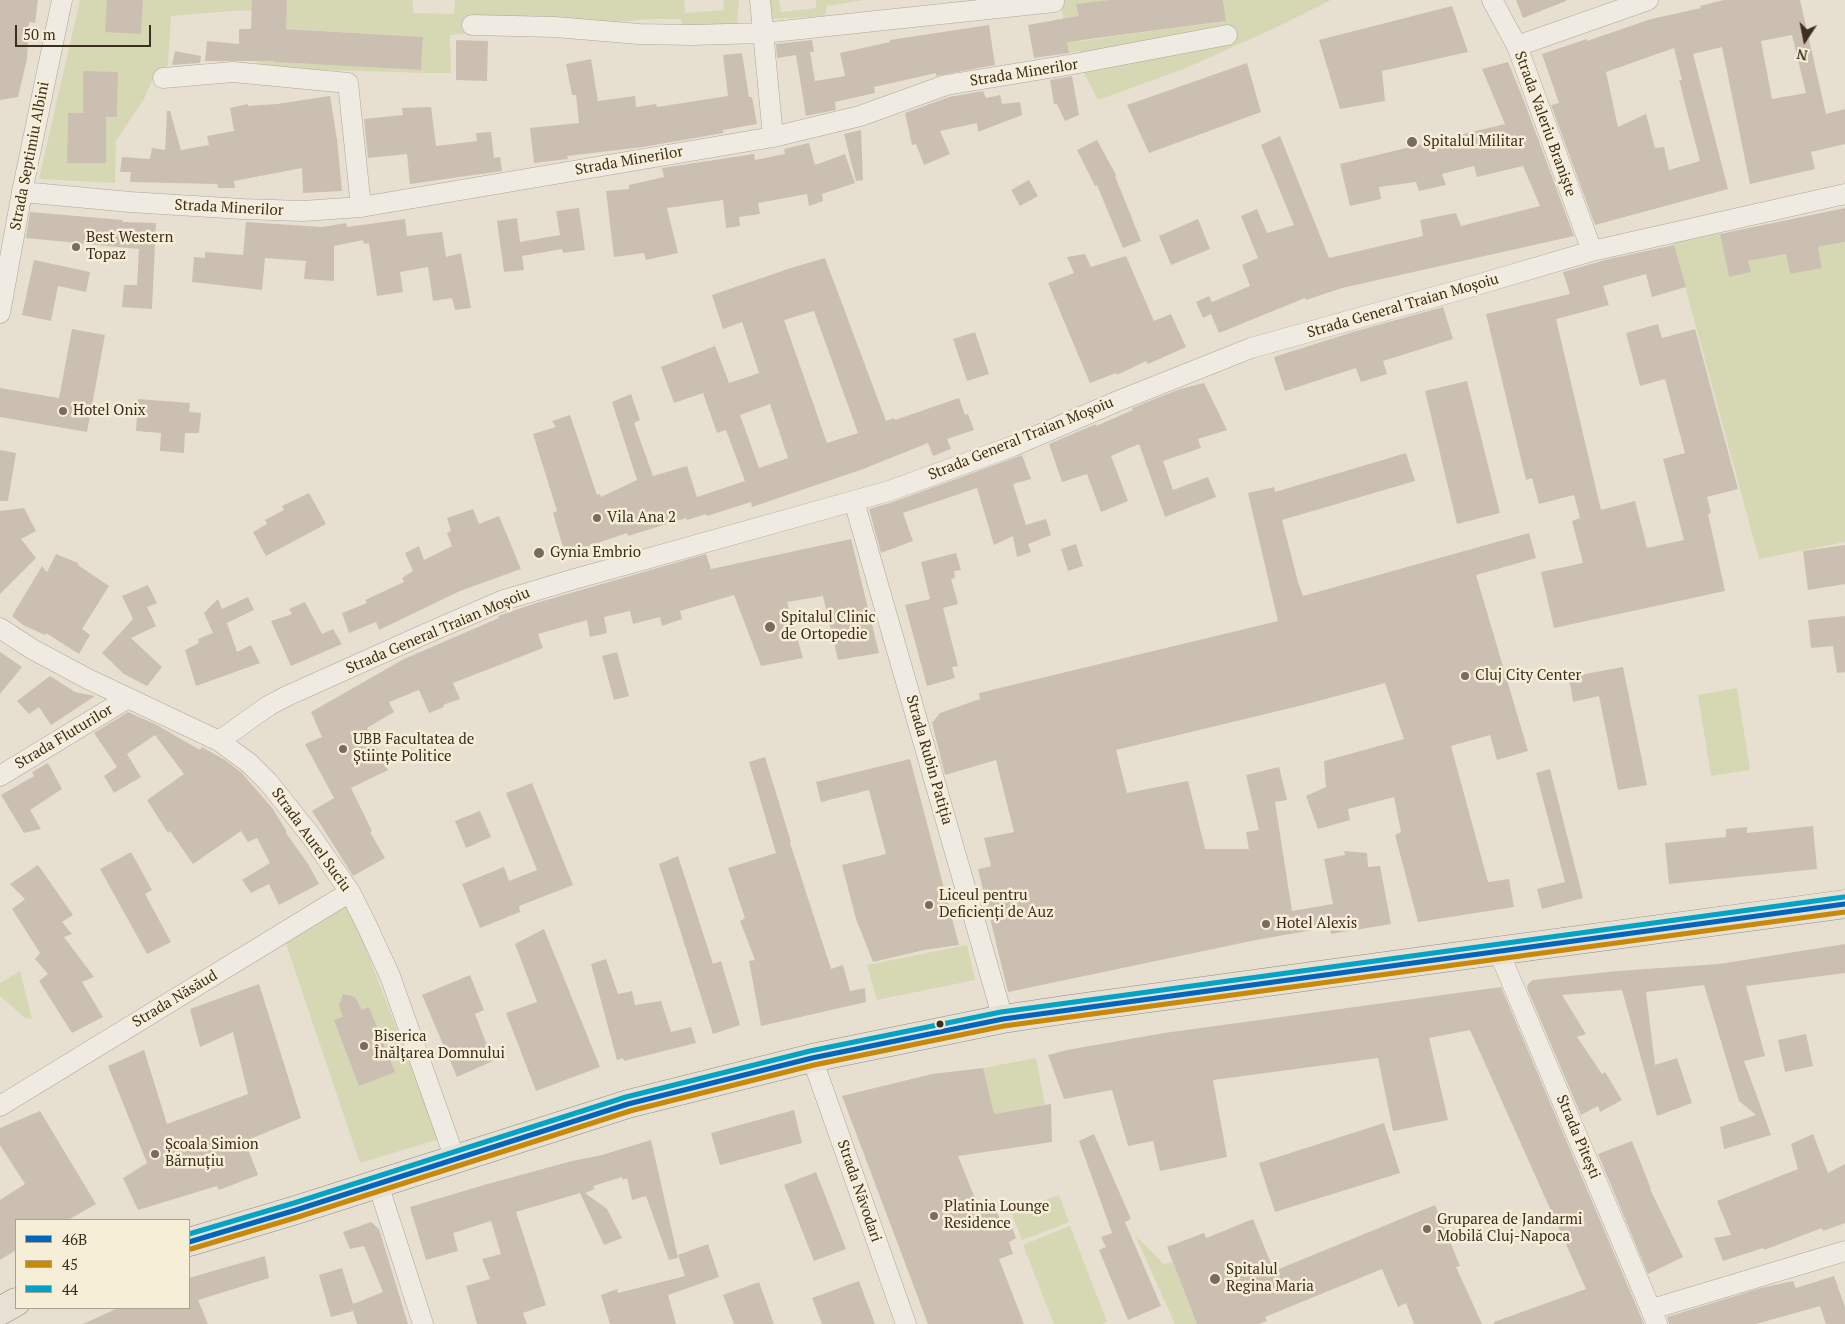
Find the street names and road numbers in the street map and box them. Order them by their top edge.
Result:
street label: Strada Valeriu Braniște [1510,49,1580,199]
street label: Strada Minerilor [969,56,1079,90]
street label: Strada Septimiu Albini [7,80,53,232]
street label: Strada Minerilor [574,143,684,179]
street label: Strada Minerilor [174,196,284,220]
street label: Strada General Traian Moșoiu [1305,270,1501,342]
street label: Strada General Traian Moșoiu [926,394,1116,484]
street label: Strada General Traian Moșoiu [343,584,533,678]
street label: Strada Rubin Patiția [902,693,956,827]
street label: Strada Fluturilor [12,701,116,773]
street label: Strada Aurel Suciu [267,785,355,895]
street label: Strada Năsăud [129,967,221,1031]
street label: Strada Pitești [1552,1092,1604,1182]
street label: Strada Năvodari [833,1138,885,1244]

